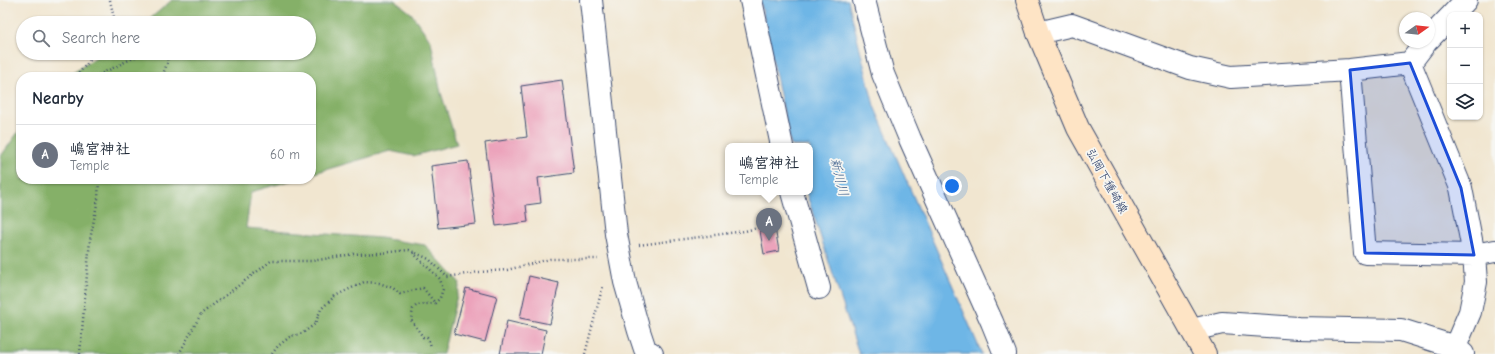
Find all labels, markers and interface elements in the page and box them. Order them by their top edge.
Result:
north arrow [1399,12,1435,48]
map controls [1447,12,1483,120]
button: + [1447,12,1483,48]
search box [16,16,316,60]
icon: search [30,27,52,49]
text: Search here [62,29,140,47]
button: − [1447,48,1483,84]
button: layers [1447,84,1483,120]
text: Nearby [32,89,83,108]
text: 嶋宮神社 [70,140,130,158]
popup [725,143,813,195]
street label: 弘岡下種崎線 [1083,146,1131,216]
text: A [41,147,49,162]
text: 60 m [270,147,300,162]
text: 嶋宮神社 [739,154,799,172]
water label: 新川川 [828,156,852,198]
text: Temple [70,158,109,173]
text: Temple [739,172,778,187]
your location [942,176,962,196]
pin: A [756,208,782,241]

